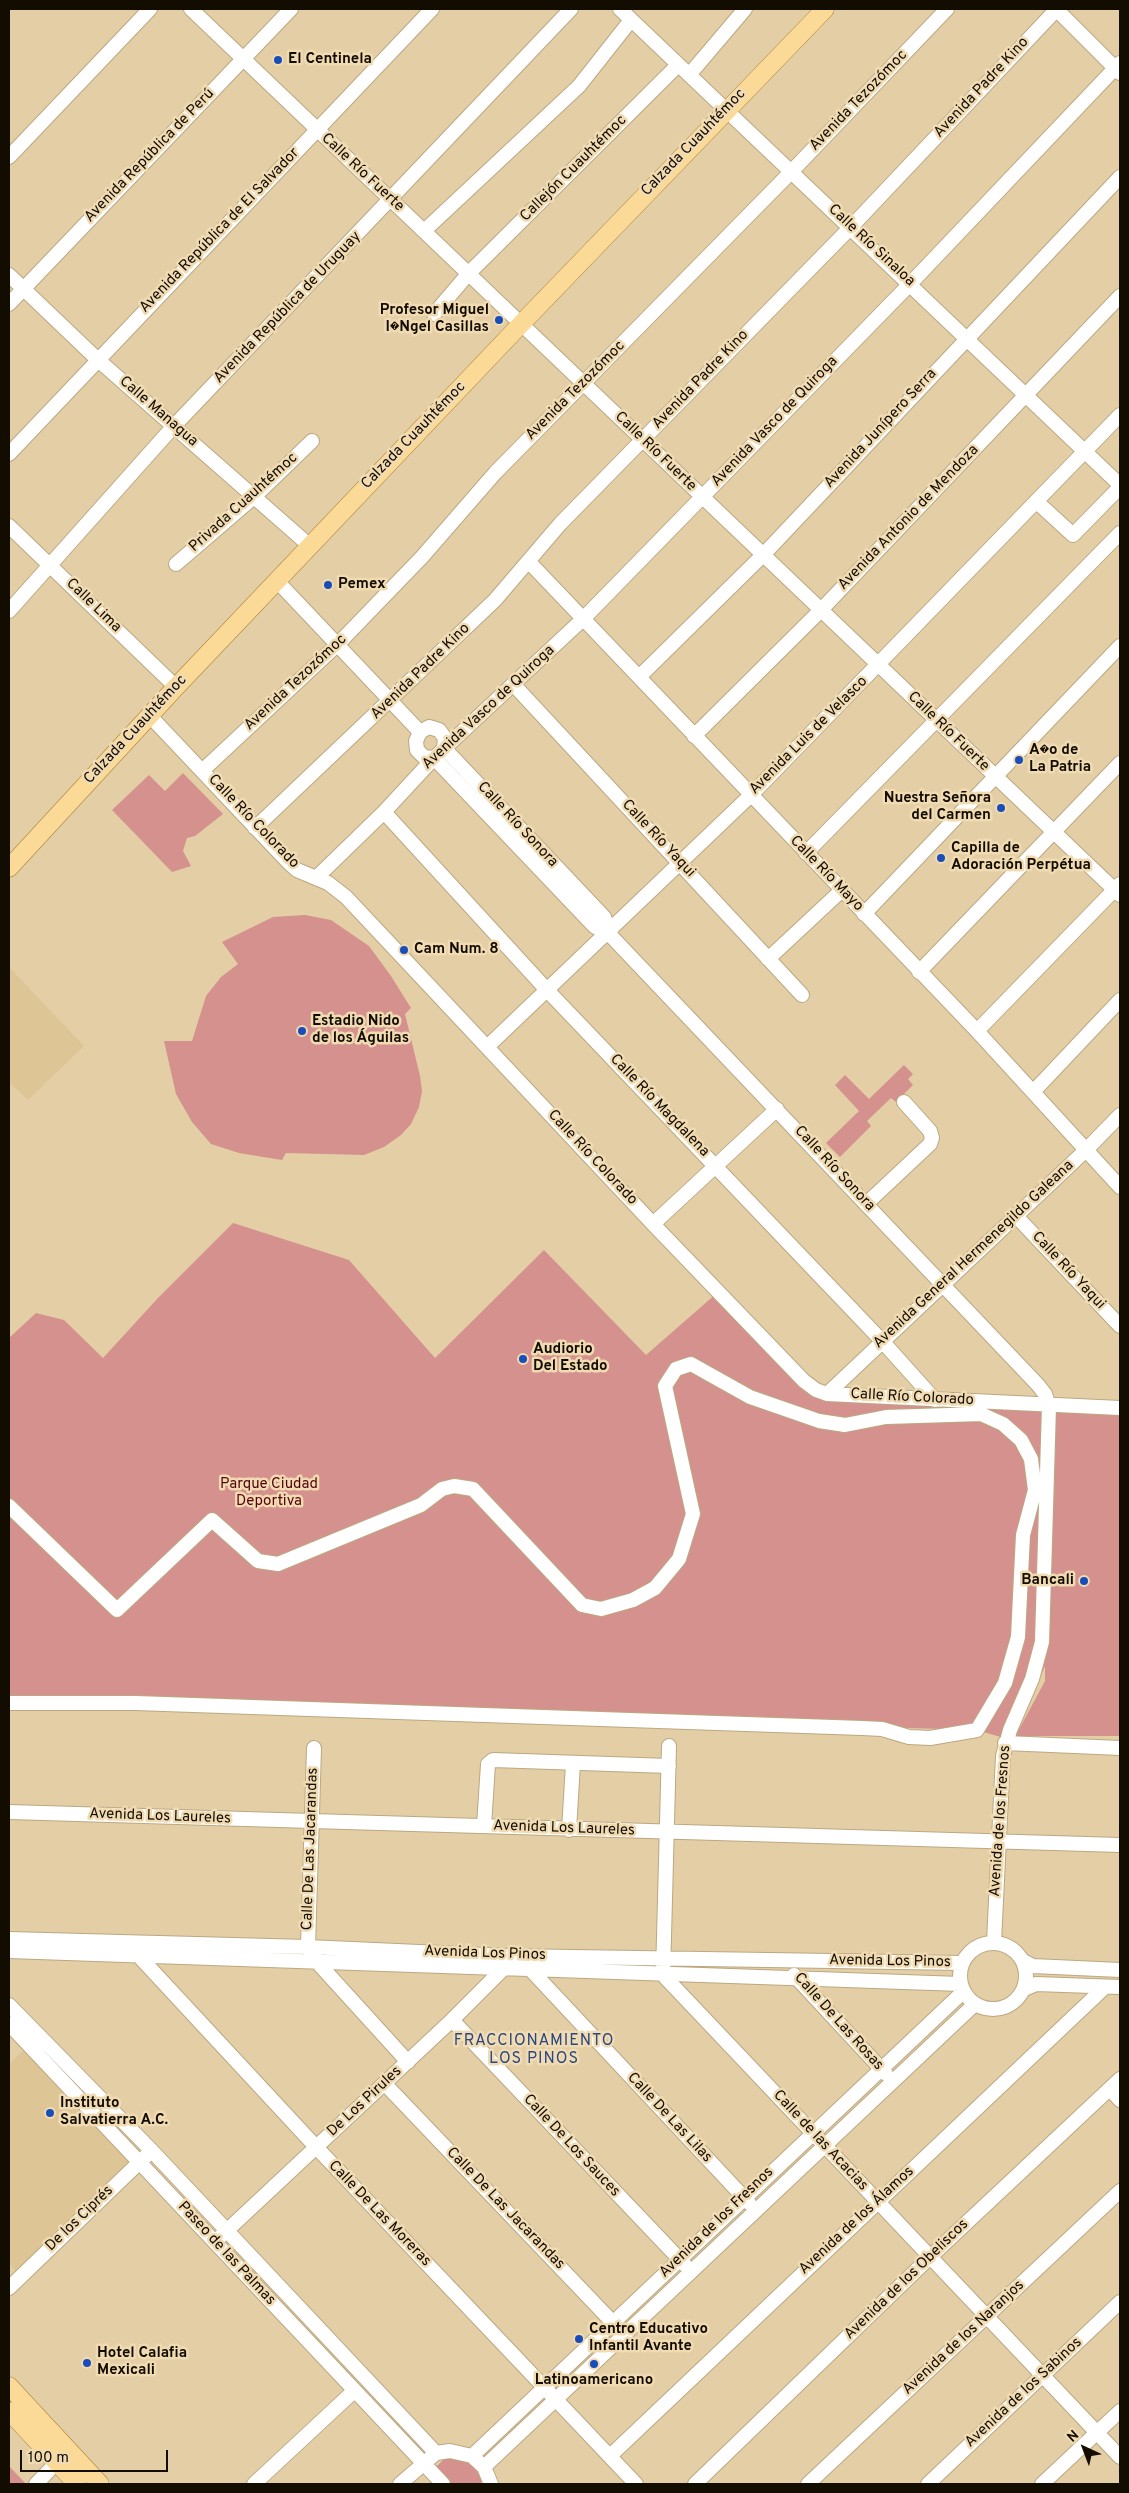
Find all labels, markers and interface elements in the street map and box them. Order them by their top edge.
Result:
street label: Avenida Padre Kino [931,34,1033,142]
street label: Avenida Tezozómoc [806,47,912,155]
place label: El Centinela [288,51,372,69]
marker: El Centinela [272,54,284,66]
street label: Avenida República de Perú [81,85,219,227]
street label: Calzada Cuauhtémoc [638,85,750,201]
street label: Callejón Cuauhtémoc [517,112,631,226]
street label: Calle Río Fuerte [317,130,407,216]
street label: Avenida República de El Salvador [136,145,304,317]
street label: Calle Río Sinaloa [824,201,918,291]
street label: Avenida República de Uruguay [211,228,365,388]
place label: Profesor Miguel I�Ngel Casillas [380,302,489,337]
marker: Profesor Miguel I�Ngel Casillas [493,314,505,326]
street label: Avenida Padre Kino [649,327,753,433]
street label: Avenida Tezozómoc [523,338,629,444]
street label: Avenida Vasco de Quiroga [708,353,842,491]
street label: Avenida Junípero Serra [821,366,941,492]
street label: Calle Managua [115,373,201,451]
street label: Calzada Cuauhtémoc [358,378,470,494]
street label: Calle Río Fuerte [610,408,700,496]
street label: Avenida Antonio de Mendoza [835,442,983,594]
street label: Privada Cuauhtémoc [186,450,302,556]
street label: Calle Lima [62,575,124,637]
place label: Pemex [338,576,386,594]
marker: Pemex [322,579,334,591]
street label: Avenida Padre Kino [368,620,474,724]
street label: Avenida Tezozómoc [241,631,351,735]
street label: Avenida Vasco de Quiroga [419,642,559,774]
street label: Calzada Cuauhtémoc [81,672,191,788]
street label: Avenida Luis de Velasco [746,673,872,799]
street label: Calle Río Fuerte [903,688,993,776]
place label: A�o de La Patria [1029,742,1091,777]
marker: A�o de La Patria [1013,754,1025,766]
street label: Calle Río Colorado [204,771,302,873]
street label: Calle Río Sonora [473,779,561,871]
place label: Nuestra Señora del Carmen [884,790,991,825]
street label: Calle Río Yaqui [617,796,699,882]
marker: Nuestra Señora del Carmen [995,802,1007,814]
street label: Calle Río Mayo [785,832,867,916]
place label: Capilla de Adoración Perpétua [951,840,1091,875]
marker: Capilla de Adoración Perpétua [935,852,947,864]
place label: Cam Num. 8 [414,941,499,959]
marker: Cam Num. 8 [398,944,410,956]
place label: Estadio Nido de los Águilas [312,1013,409,1048]
marker: Estadio Nido de los Águilas [296,1025,308,1037]
street label: Calle Río Magdalena [605,1051,713,1161]
street label: Calle Río Colorado [543,1107,641,1209]
street label: Calle Río Sonora [790,1123,878,1215]
street label: Avenida General Hermenegildo Galeana [870,1157,1078,1353]
street label: Calle Río Yaqui [1027,1228,1109,1314]
place label: Audiorio Del Estado [533,1341,608,1376]
marker: Audiorio Del Estado [517,1353,529,1365]
street label: Calle Río Colorado [850,1386,974,1410]
park label: Parque Ciudad Deportiva [220,1476,318,1511]
place label: Bancali [1021,1572,1074,1590]
marker: Bancali [1078,1575,1090,1587]
street label: Avenida de los Fresnos [987,1745,1015,1897]
street label: Calle De Las Jacarandas [299,1767,323,1931]
street label: Avenida Los Laureles [89,1806,231,1828]
street label: Avenida Los Laureles [493,1818,635,1840]
street label: Avenida Los Pinos [424,1943,546,1965]
street label: Avenida Los Pinos [829,1952,951,1972]
street label: Calle De Las Rosas [789,1969,887,2075]
district label: FRACCIONAMIENTO LOS PINOS [452,2032,616,2070]
street label: De Los Pirules [324,2063,406,2141]
street label: Calle De Las Lilas [623,2069,715,2167]
street label: Calle de las Acacias [769,2087,871,2195]
street label: Calle De Los Sauces [519,2091,623,2201]
place label: Instituto Salvatierra A.C. [60,2095,168,2130]
marker: Instituto Salvatierra A.C. [44,2107,56,2119]
street label: Calle De Las Jacarandas [442,2144,568,2274]
street label: Calle De Las Moreras [324,2157,434,2271]
street label: Avenida de los Álamos [796,2163,918,2279]
street label: Avenida de los Fresnos [656,2164,778,2282]
street label: De los Ciprés [43,2182,117,2256]
street label: Paseo de las Palmas [173,2198,279,2310]
street label: Avenida de los Obeliscos [841,2216,973,2344]
street label: Avenida de los Naranjos [899,2277,1029,2399]
place label: Centro Educativo Infantil Avante [589,2321,708,2356]
marker: Centro Educativo Infantil Avante [573,2333,585,2345]
street label: Avenida de los Sabinos [962,2334,1086,2452]
place label: Hotel Calafia Mexicali [97,2345,187,2380]
marker: Hotel Calafia Mexicali [81,2357,93,2369]
marker: Latinoamericano [588,2358,600,2370]
place label: Latinoamericano [535,2372,653,2390]
north arrow [1059,2423,1109,2473]
text: N [1064,2427,1083,2446]
scale bar [22,2440,170,2472]
text: 100 m [28,2449,69,2468]

